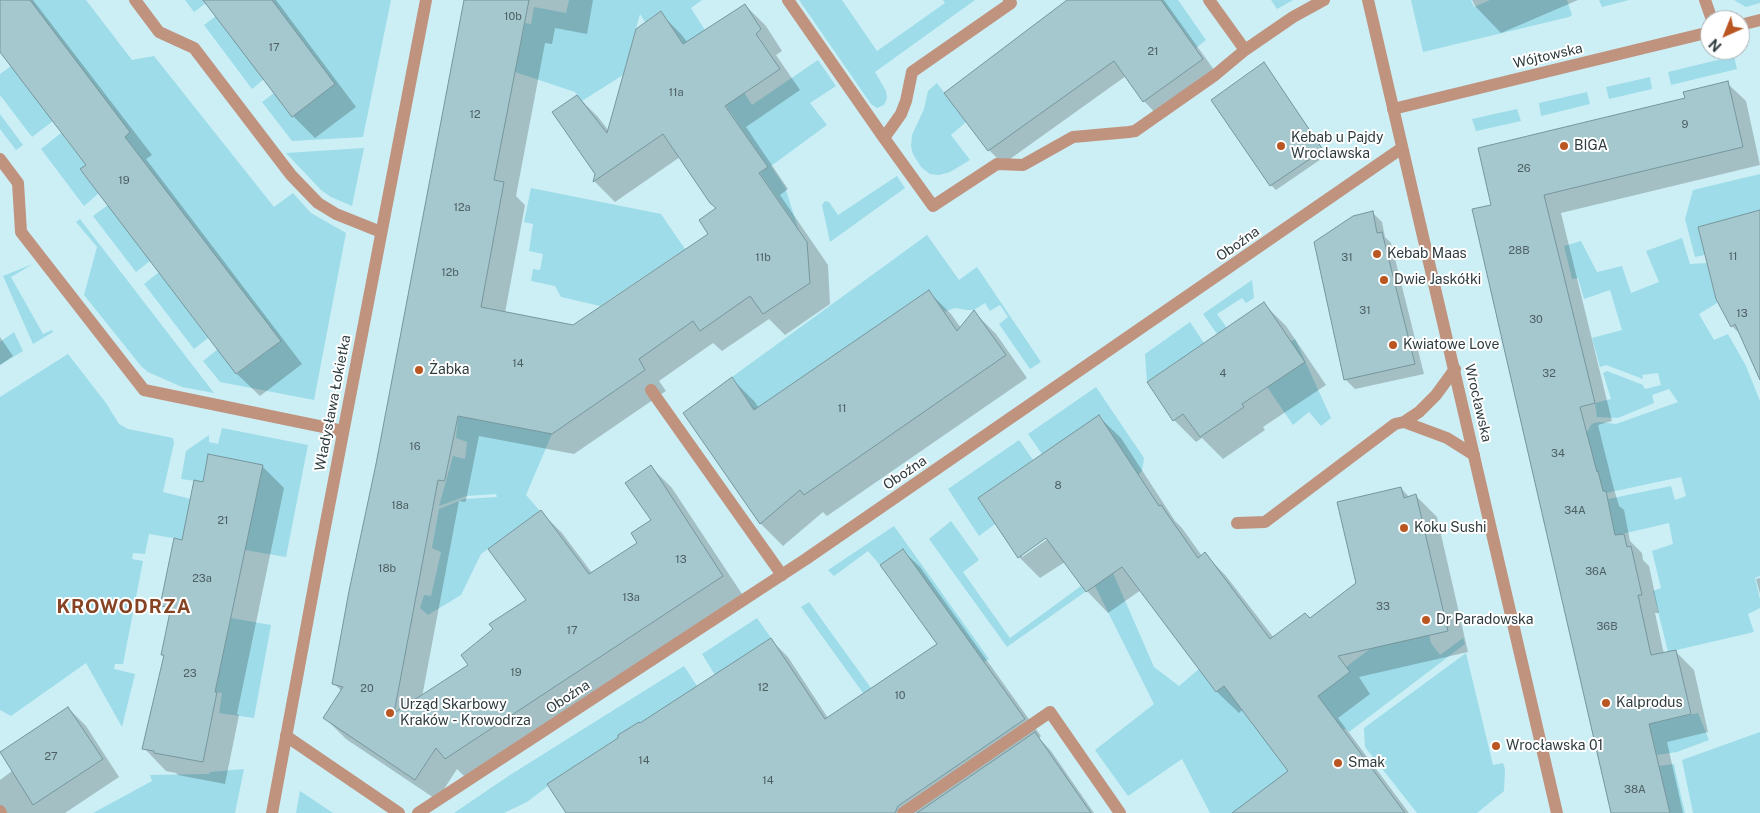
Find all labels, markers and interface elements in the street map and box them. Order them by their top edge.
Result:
house number: 10b [504,10,522,24]
north arrow [1700,10,1750,60]
text: N [1706,36,1725,55]
street label: Wójtowska [1512,40,1584,72]
house number: 17 [268,41,280,55]
house number: 21 [1147,45,1159,59]
house number: 11a [668,86,684,100]
house number: 12 [469,108,481,122]
house number: 9 [1682,118,1688,132]
place label: Kebab u Pajdy Wroclawska [1291,130,1383,162]
place label: BIGA [1574,138,1608,154]
marker: Kebab u Pajdy Wroclawska [1275,140,1287,152]
marker: BIGA [1558,140,1570,152]
house number: 26 [1517,162,1531,176]
house number: 19 [118,174,130,188]
house number: 12a [453,201,471,215]
street label: Oboźna [1213,223,1263,265]
house number: 28B [1508,244,1530,258]
place label: Kebab Maas [1387,246,1467,262]
marker: Kebab Maas [1371,248,1383,260]
house number: 11 [1729,250,1737,264]
house number: 11b [755,251,771,265]
house number: 31 [1341,251,1353,265]
house number: 12b [441,266,459,280]
place label: Dwie Jaskółki [1394,272,1481,288]
marker: Dwie Jaskółki [1378,274,1390,286]
house number: 31 [1359,304,1371,318]
house number: 13 [1736,307,1748,321]
house number: 30 [1529,313,1543,327]
street label: Władysława Łokietka [312,334,354,472]
place label: Kwiatowe Love [1403,337,1499,353]
marker: Kwiatowe Love [1387,339,1399,351]
house number: 14 [512,357,524,371]
place label: Żabka [429,362,469,378]
street label: Wrocławska [1461,362,1495,444]
marker: Żabka [413,364,425,376]
house number: 4 [1220,367,1226,381]
house number: 32 [1542,367,1556,381]
house number: 11 [838,402,846,416]
house number: 16 [409,440,421,454]
house number: 34 [1551,447,1565,461]
street label: Oboźna [880,452,930,494]
house number: 8 [1054,479,1062,493]
house number: 18a [391,499,409,513]
house number: 34A [1564,504,1586,518]
house number: 21 [217,514,229,528]
place label: Koku Sushi [1414,520,1486,536]
marker: Koku Sushi [1398,522,1410,534]
house number: 13 [675,553,687,567]
house number: 18b [378,562,396,576]
house number: 36A [1585,565,1607,579]
house number: 23a [192,572,212,586]
house number: 13a [622,591,640,605]
district label: KROWODRZA [55,596,193,618]
house number: 33 [1376,600,1390,614]
place label: Dr Paradowska [1436,612,1534,628]
marker: Dr Paradowska [1420,614,1432,626]
house number: 36B [1596,620,1618,634]
house number: 17 [566,624,578,638]
house number: 19 [510,666,522,680]
house number: 23 [183,667,197,681]
street label: Oboźna [543,677,593,717]
house number: 12 [757,681,769,695]
house number: 20 [360,682,374,696]
house number: 10 [894,689,906,703]
place label: Kalprodus [1616,695,1683,711]
place label: Urząd Skarbowy Kraków - Krowodrza [400,697,531,730]
marker: Kalprodus [1600,697,1612,709]
marker: Urząd Skarbowy Kraków - Krowodrza [384,707,396,719]
place label: Wrocławska 01 [1506,738,1603,754]
marker: Wrocławska 01 [1490,740,1502,752]
house number: 27 [44,750,58,764]
house number: 14 [638,754,650,768]
place label: Smak [1348,755,1385,771]
marker: Smak [1332,757,1344,769]
house number: 14 [762,774,774,788]
house number: 38A [1624,783,1646,797]

